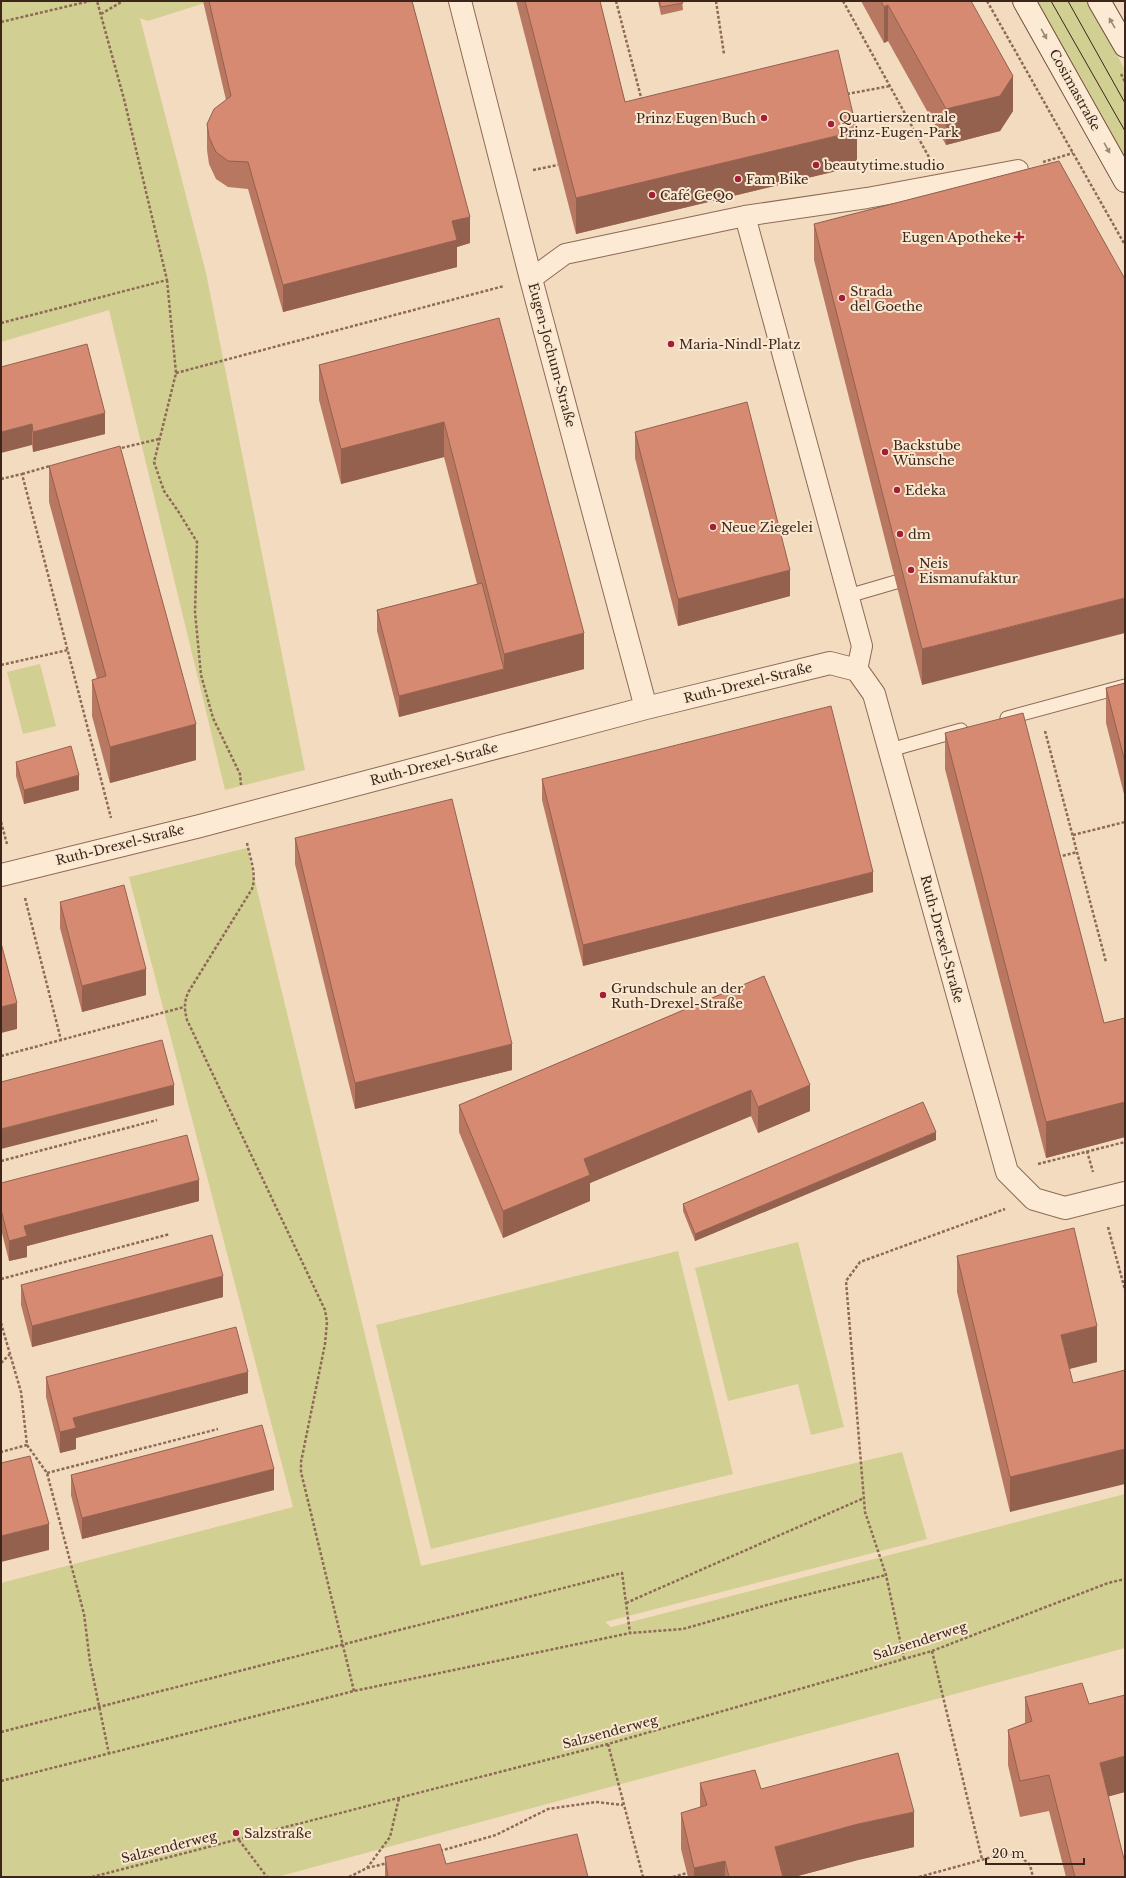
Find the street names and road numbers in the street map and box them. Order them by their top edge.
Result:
street label: Cosimastraße [1046,46,1104,134]
street label: Eugen-Jochum-Straße [524,281,580,429]
street label: Ruth-Drexel-Straße [682,659,814,707]
street label: Ruth-Drexel-Straße [368,739,500,789]
street label: Ruth-Drexel-Straße [54,821,186,869]
street label: Ruth-Drexel-Straße [917,873,967,1005]
street label: Salzsenderweg [871,1618,969,1664]
street label: Salzsenderweg [561,1711,660,1753]
street label: Salzsenderweg [119,1827,219,1867]

